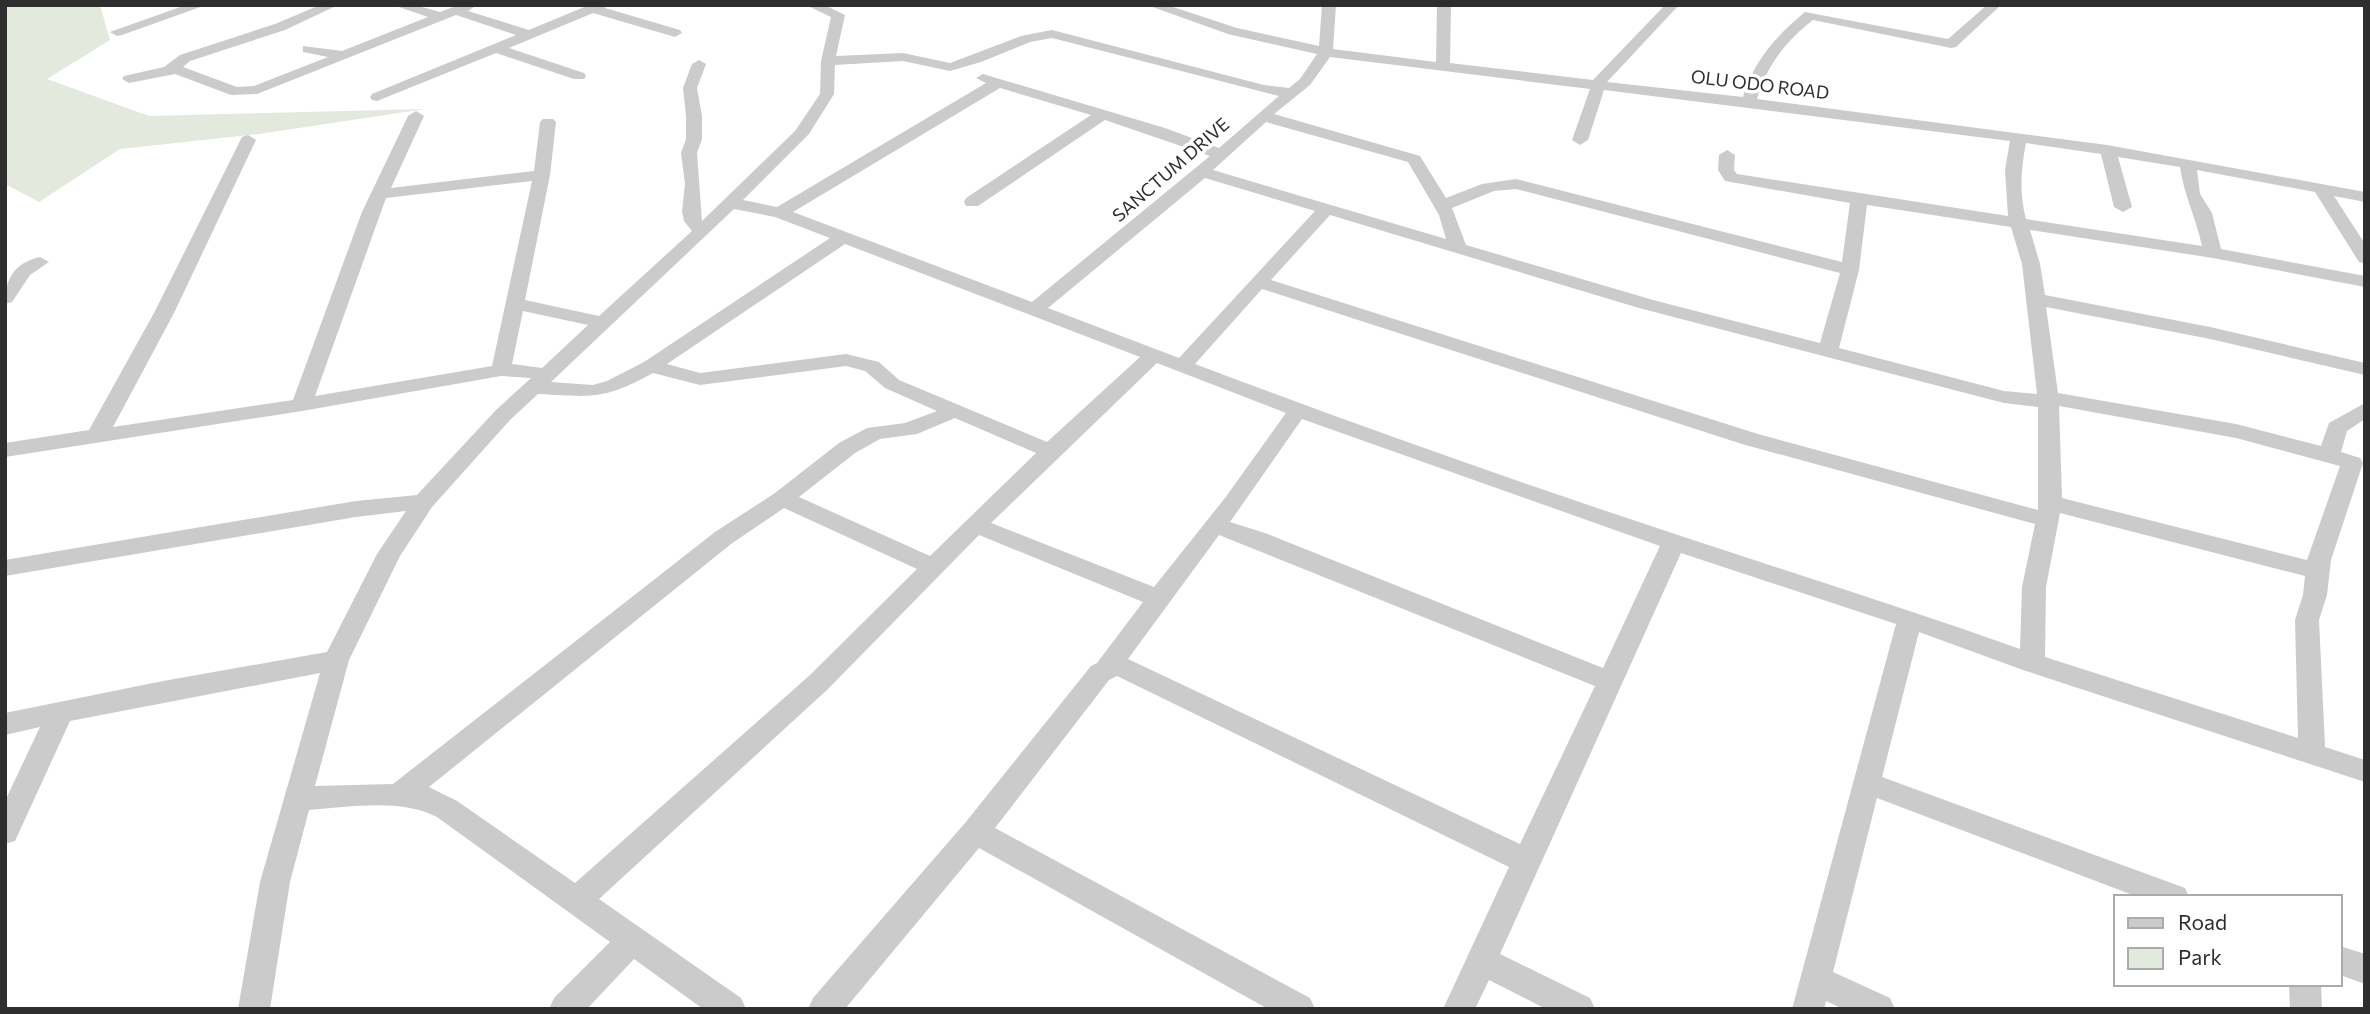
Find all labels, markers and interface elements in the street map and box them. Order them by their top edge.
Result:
street label: OLU ODO ROAD [1690,65,1831,103]
street label: SANCTUM DRIVE [1107,113,1233,226]
legend [2114,895,2342,986]
text: Road [2178,909,2227,934]
text: Park [2178,944,2222,969]

